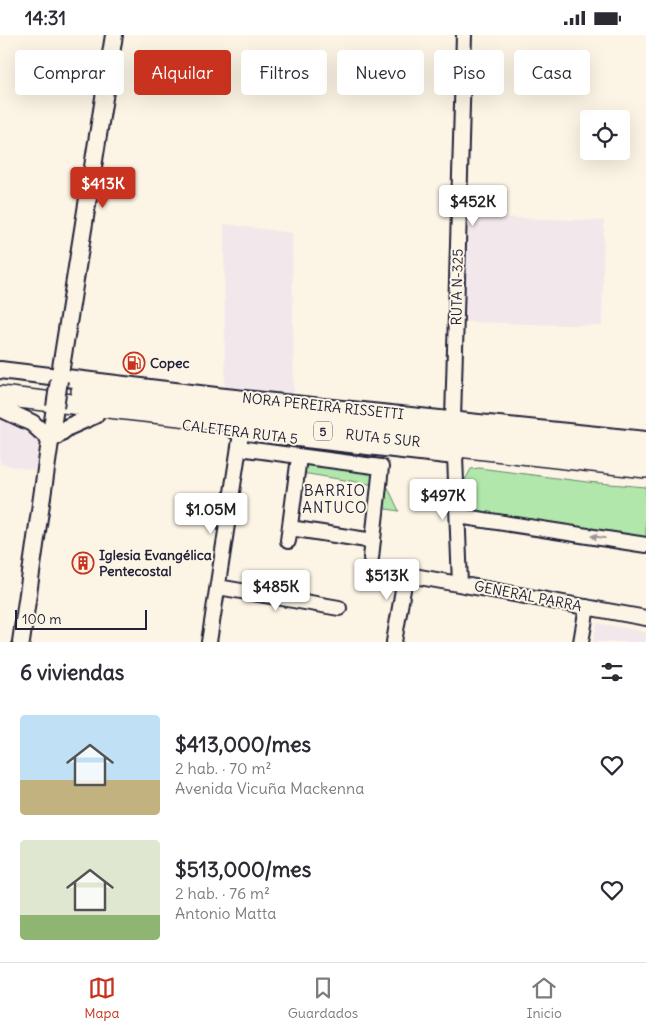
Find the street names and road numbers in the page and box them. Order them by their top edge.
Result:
street label: RUTA N-325 [447,249,467,325]
street label: NORA PEREIRA RISSETTI [241,389,405,423]
street label: CALETERA RUTA 5 [181,416,299,448]
road number: 5 [314,421,332,441]
street label: RUTA 5 SUR [345,425,421,451]
street label: GENERAL PARRA [473,577,583,615]

